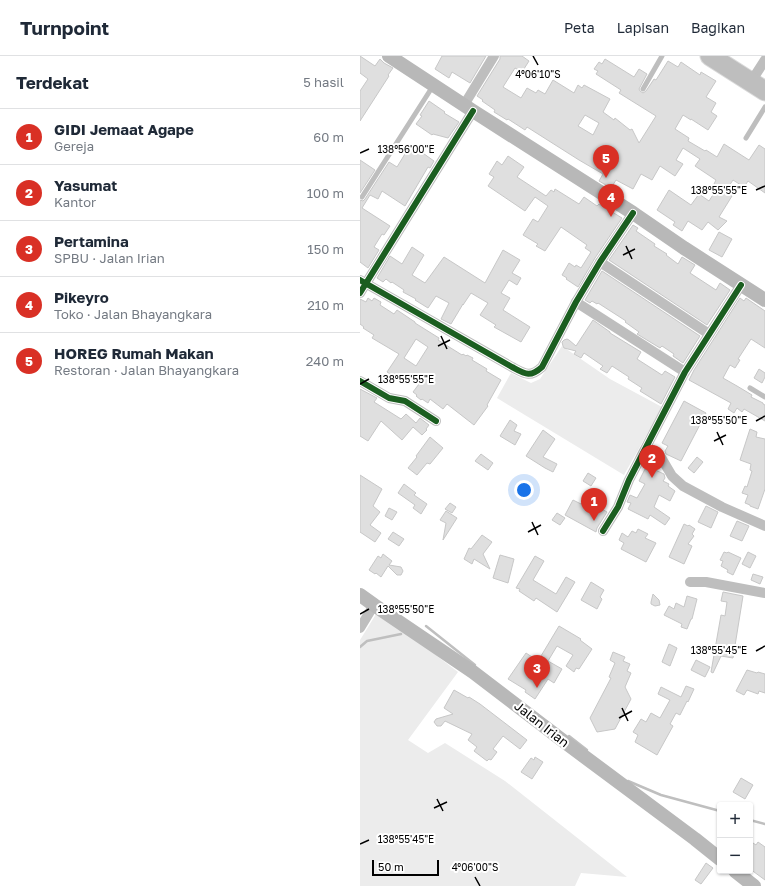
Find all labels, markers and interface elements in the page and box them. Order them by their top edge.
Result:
text: Turnpoint [20,16,109,39]
text: Peta [564,19,595,36]
text: Lapisan [617,19,669,36]
text: Bagikan [691,19,745,36]
text: 4°06'10"S [515,68,561,80]
text: Terdekat [16,72,89,93]
text: 5 hasil [303,74,344,90]
text: GIDI Jemaat Agape [54,120,194,138]
text: 1 [26,129,32,145]
text: 60 m [313,129,344,145]
text: Gereja [54,138,94,154]
text: 138°56'00"E [377,143,435,155]
pin: 5 [593,145,619,178]
text: Yasumat [54,176,117,194]
pin: 4 [598,184,624,217]
text: 138°55'55"E [691,184,747,196]
text: 2 [25,185,33,201]
text: 100 m [307,185,344,201]
text: Kantor [54,194,96,210]
text: Pertamina [54,232,129,250]
text: 3 [25,241,33,257]
text: 150 m [307,241,344,257]
text: SPBU · Jalan Irian [54,250,165,266]
text: Pikeyro [54,288,109,306]
text: 4 [25,297,33,313]
text: 210 m [307,297,344,313]
text: Toko · Jalan Bhayangkara [54,306,212,322]
text: HOREG Rumah Makan [54,344,214,362]
text: 5 [25,353,33,369]
text: 240 m [306,353,344,369]
text: Restoran · Jalan Bhayangkara [54,362,239,378]
text: 138°55'55"E [378,373,434,385]
text: 138°55'50"E [691,414,747,426]
pin: 2 [639,445,665,478]
your location [514,480,534,500]
pin: 1 [581,488,607,521]
text: 138°55'50"E [378,603,434,615]
text: 138°55'45"E [691,644,747,656]
pin: 3 [524,655,550,688]
street label: Jalan Irian [511,698,573,750]
map controls [717,802,753,874]
button: + [717,802,753,838]
text: 138°55'45"E [378,833,434,845]
button: − [717,838,753,874]
scale bar [372,858,439,877]
text: 50 m [378,860,404,873]
text: 4°06'00"S [452,861,498,873]

